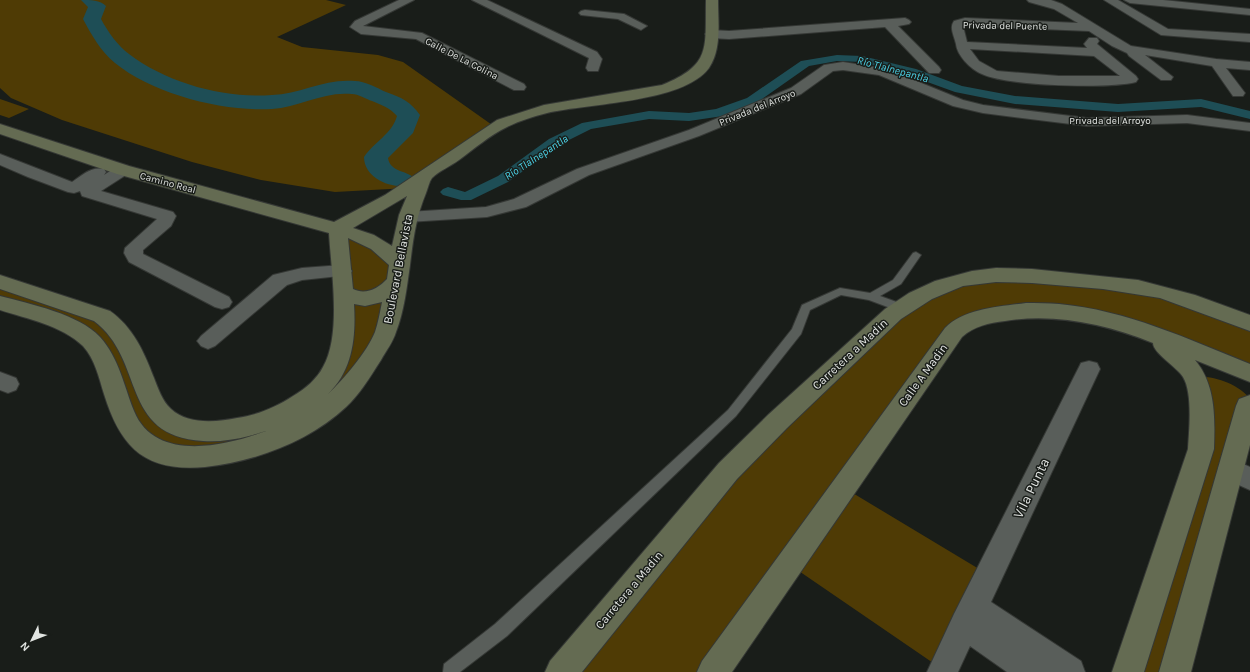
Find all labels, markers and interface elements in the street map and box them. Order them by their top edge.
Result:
street label: Privada del Puente [963,19,1047,33]
street label: Calle De La Colina [423,35,500,82]
water label: Río Tlalnepantla [856,54,930,85]
street label: Privada del Arroyo [717,87,797,129]
street label: Privada del Arroyo [1069,115,1151,127]
water label: Río Tlalnepantla [502,132,571,183]
street label: Camino Real [138,170,197,196]
street label: Boulevard Bellavista [380,213,416,325]
street label: Carretera a Madin [810,316,890,392]
street label: Calle A Madin [896,341,950,409]
street label: Vila Punta [1010,455,1053,521]
street label: Carretera a Madin [592,548,666,632]
north arrow [12,620,52,660]
text: N [18,639,32,654]

